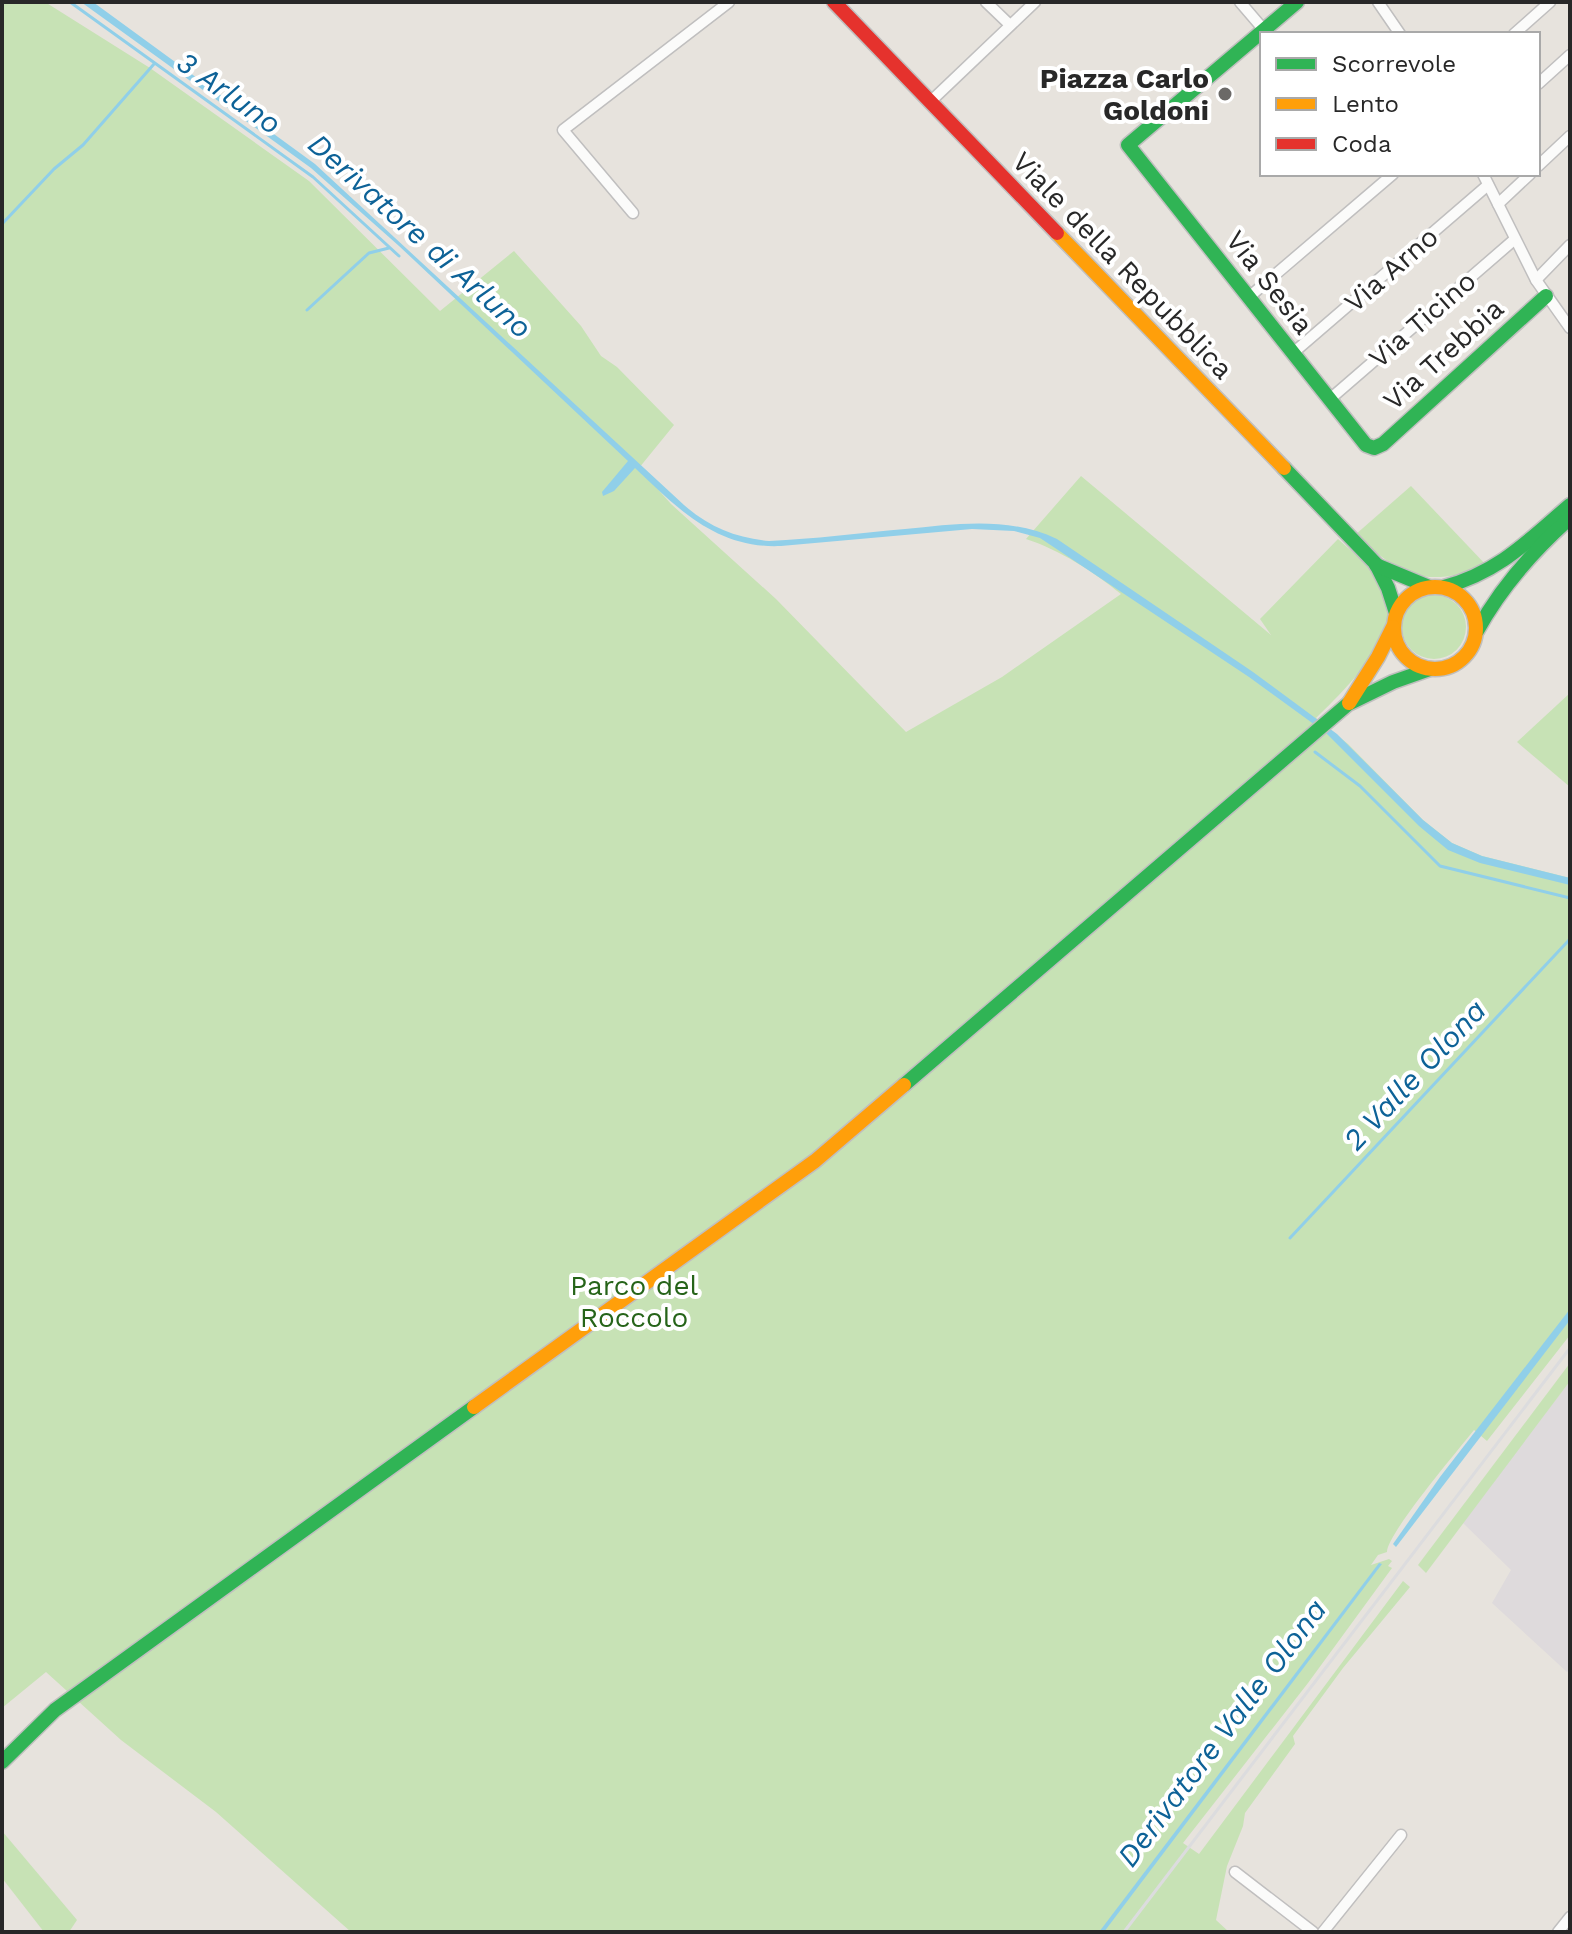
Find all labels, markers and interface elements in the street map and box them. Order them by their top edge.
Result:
legend [1260,32,1540,176]
water label: 3 Arluno [170,44,288,141]
text: Scorrevole [1332,50,1456,78]
place label: Piazza Carlo Goldoni [1040,62,1209,127]
marker: Piazza Carlo Goldoni [1216,85,1234,103]
text: Lento [1332,90,1399,118]
water label: Derivatore di Arluno [301,126,539,345]
text: Coda [1332,130,1392,158]
street label: Viale della Repubblica [1005,145,1240,386]
street label: Via Arno [1338,220,1445,319]
street label: Via Sesia [1219,224,1320,341]
street label: Via Ticino [1362,264,1482,375]
street label: Via Trebbia [1377,292,1510,417]
water label: 2 Valle Olona [1336,992,1493,1157]
park label: Parco del Roccolo [570,1269,699,1334]
water label: Derivatore Valle Olona [1110,1592,1333,1873]

